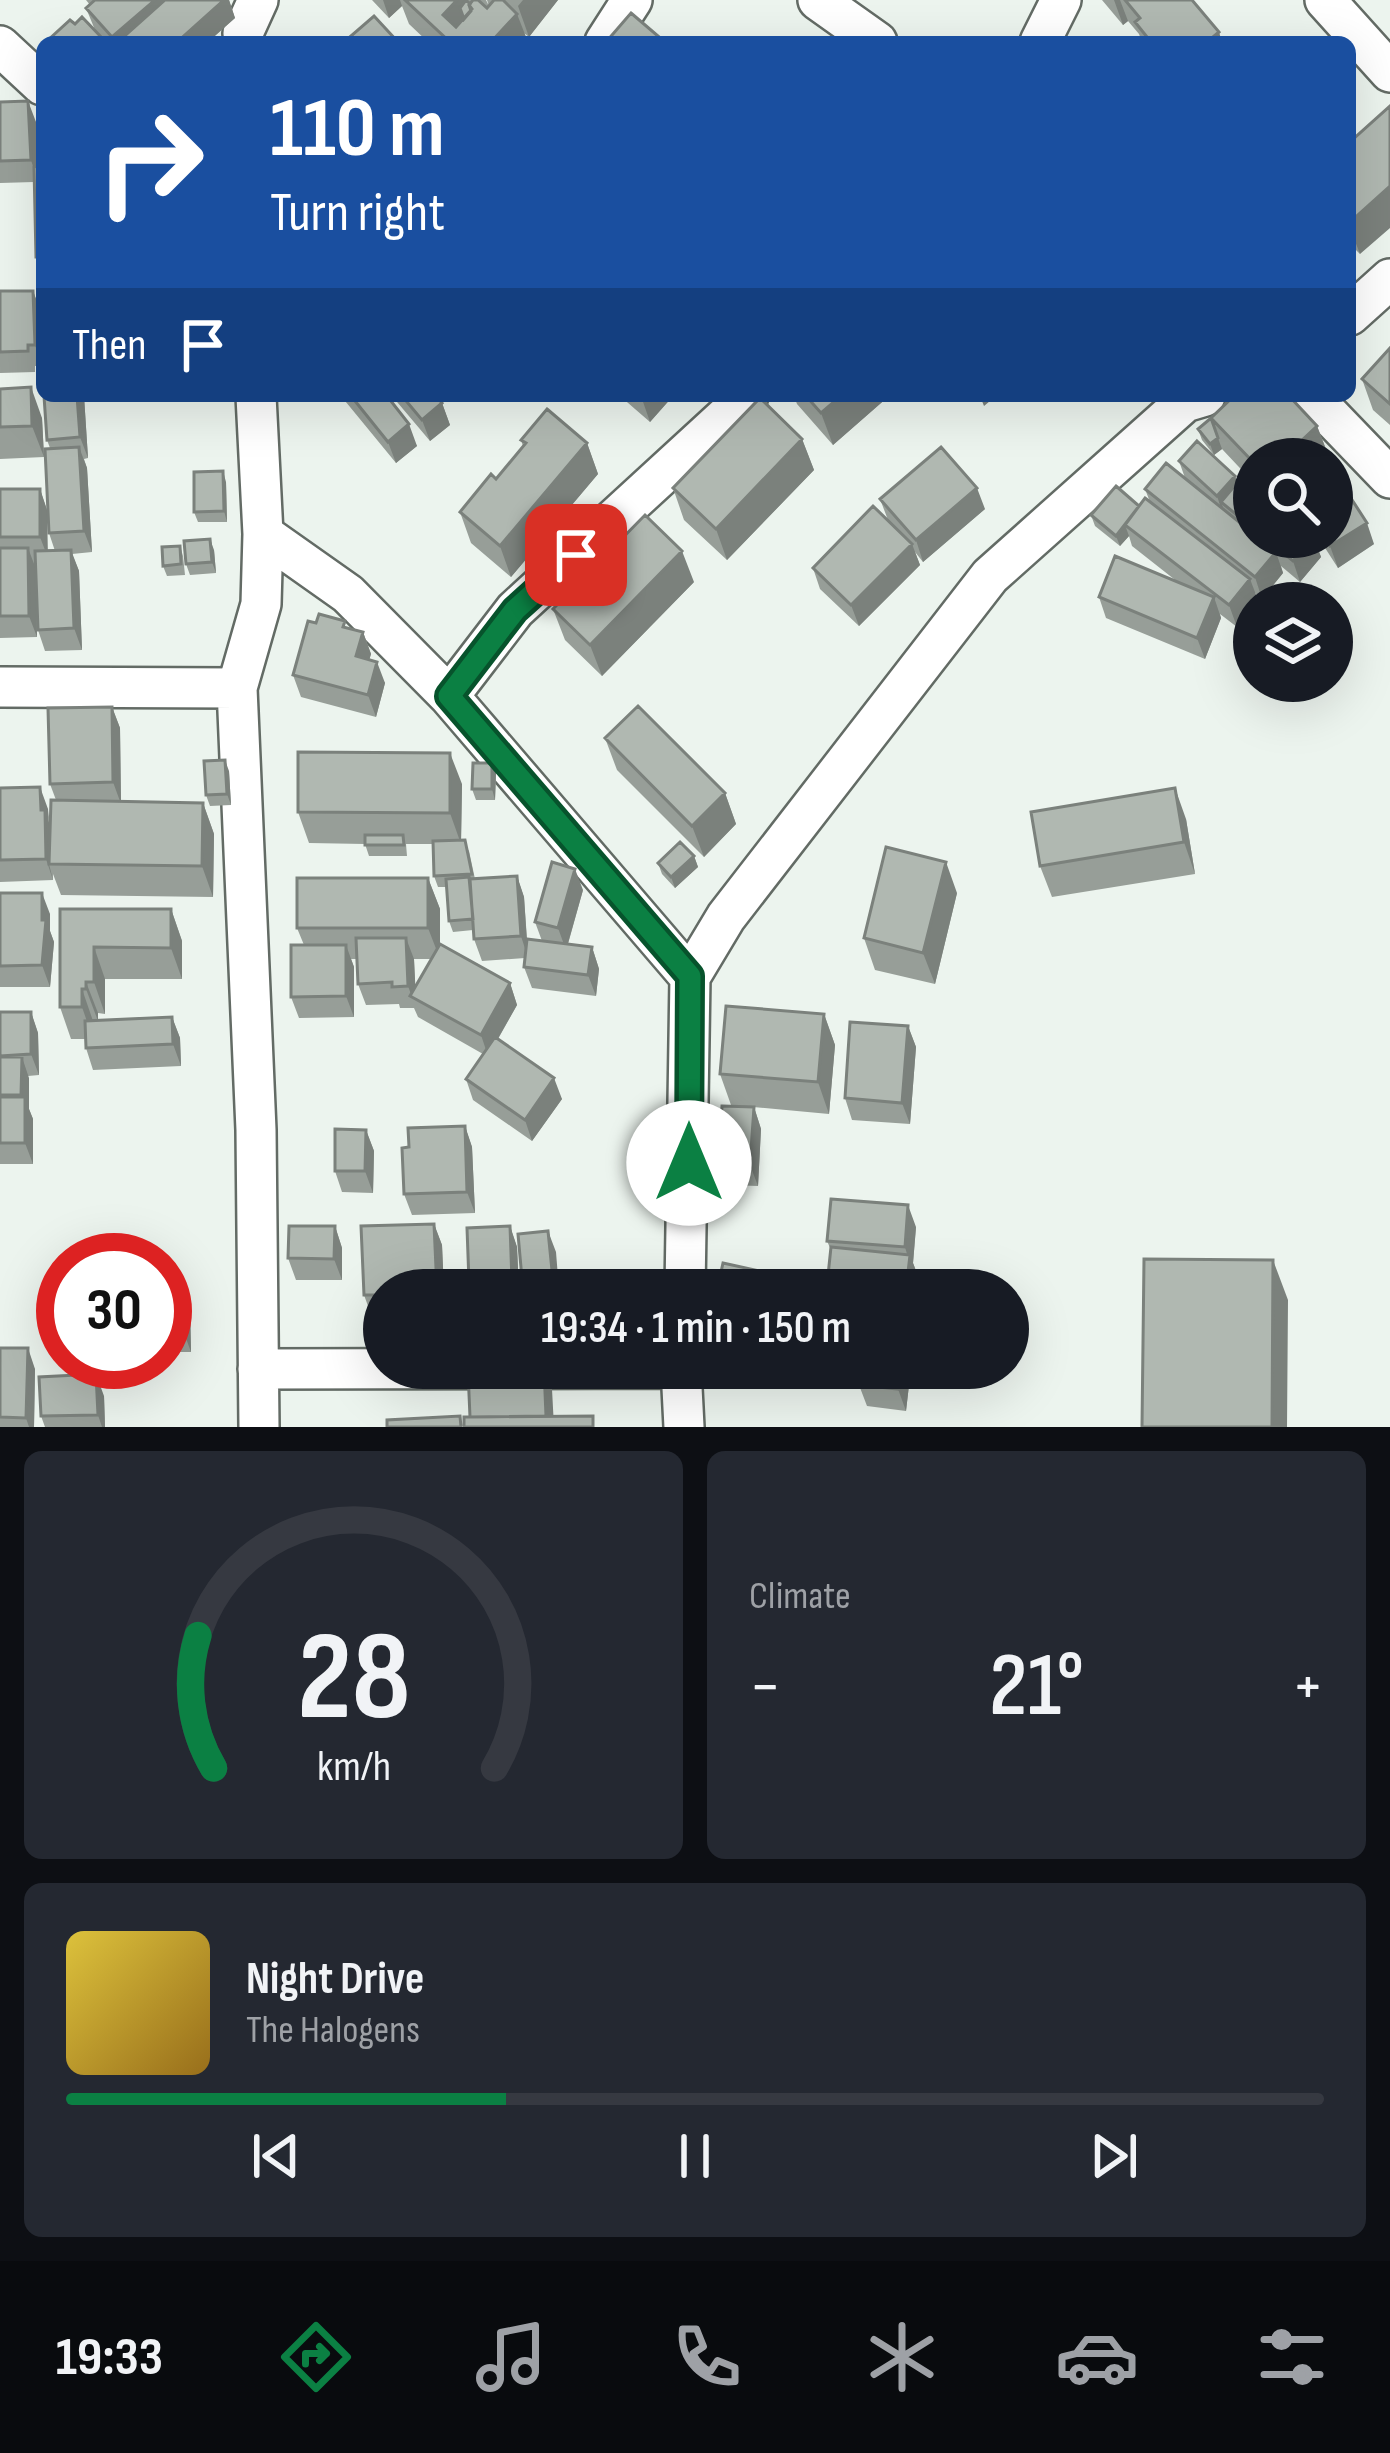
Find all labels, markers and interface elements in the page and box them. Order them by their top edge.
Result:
text: 110 m [270,79,445,180]
icon: right [72,84,228,240]
text: Turn right [270,181,445,246]
icon: arrive [170,312,236,378]
text: Then [72,318,146,373]
map controls [1233,438,1353,702]
button: search [1233,438,1353,558]
pin [525,504,627,606]
icon: arrive [543,522,609,588]
button: layers [1233,582,1353,702]
position arrow [626,1100,752,1226]
speed limit sign: 30 [36,1233,192,1389]
text: 19:34 · 1 min · 150 m [541,1301,851,1356]
text: Climate [749,1573,851,1620]
text: 28 [297,1605,410,1754]
text: 21° [989,1633,1084,1741]
text: − [749,1648,781,1727]
text: + [1292,1648,1324,1727]
text: km/h [316,1741,391,1793]
text: Night Drive [246,1952,424,2007]
text: The Halogens [246,2007,420,2054]
icon: previous [243,2123,309,2189]
icon: pause [662,2123,728,2189]
icon: next [1081,2123,1147,2189]
icon: directions [274,2315,358,2399]
icon: music [469,2315,553,2399]
icon: phone [665,2315,749,2399]
icon: climate [860,2315,944,2399]
icon: car [1055,2315,1139,2399]
icon: filters [1250,2315,1334,2399]
text: 19:33 [56,2325,163,2390]

